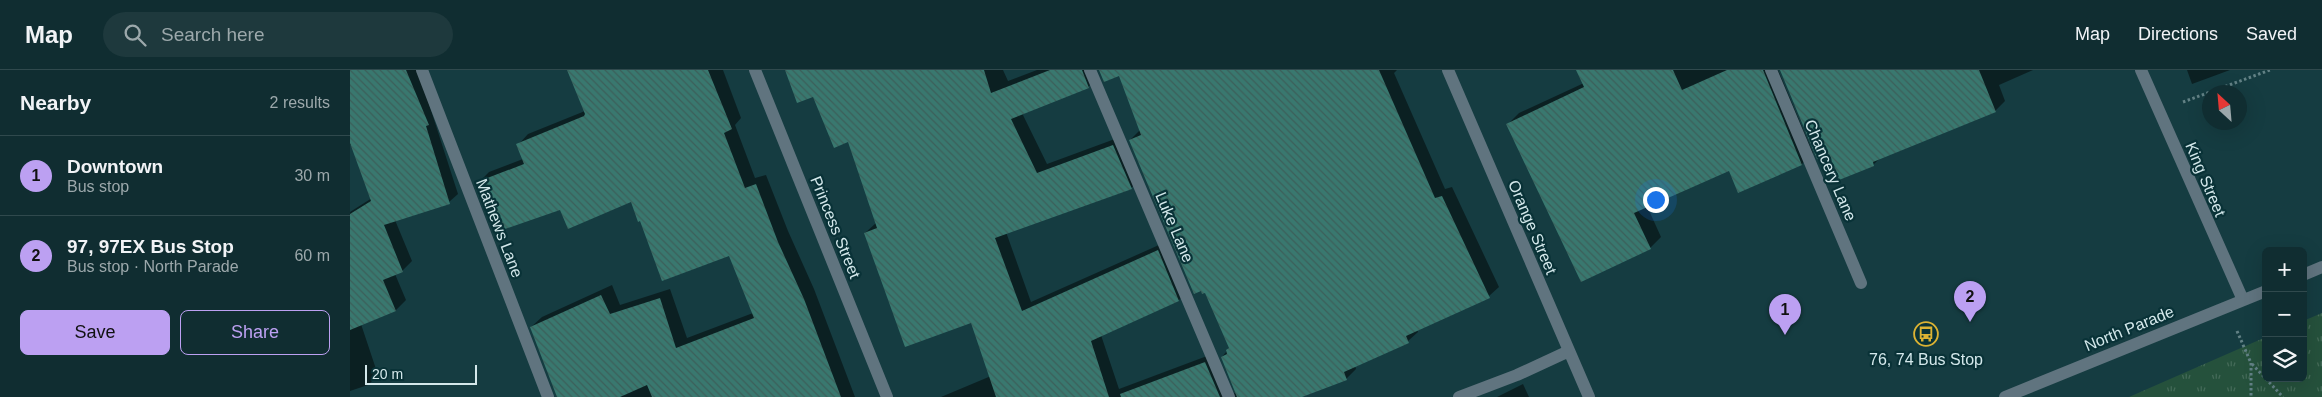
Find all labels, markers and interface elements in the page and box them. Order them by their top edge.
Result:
search box [103,12,453,57]
text: Map [25,21,73,48]
icon: search [121,21,149,49]
text: Search here [161,24,265,45]
text: Map [2075,24,2110,44]
text: Directions [2138,24,2218,44]
text: Saved [2246,24,2297,44]
north arrow [2202,85,2247,130]
text: Nearby [20,91,91,114]
text: 2 results [270,94,330,111]
street label: Chancery Lane [1802,117,1860,224]
street label: King Street [2182,139,2229,219]
text: Downtown [67,156,163,177]
text: 1 [32,167,40,184]
text: 30 m [294,167,330,184]
street label: Princess Street [807,174,864,281]
street label: Mathews Lane [473,177,526,280]
text: Bus stop [67,178,129,195]
street label: Orange Street [1505,178,1560,277]
your location [1643,187,1669,213]
street label: Luke Lane [1152,189,1197,265]
text: 97, 97EX Bus Stop [67,236,234,257]
text: 2 [32,247,40,264]
text: 60 m [294,247,330,264]
map controls [2262,247,2307,382]
button: + [2262,247,2307,292]
text: Bus stop · North Parade [67,258,239,275]
pin: 2 [1954,281,1986,322]
button: − [2262,292,2307,337]
pin: 1 [1769,294,1801,335]
street label: North Parade [2082,303,2177,354]
button: Save [20,310,170,355]
button: Share [180,310,330,355]
bus stop icon: 76, 74 Bus Stop [1913,321,1939,347]
button: layers [2262,337,2307,382]
place label: 76, 74 Bus Stop [1869,351,1983,368]
scale bar [365,362,478,385]
text: 20 m [372,366,403,382]

